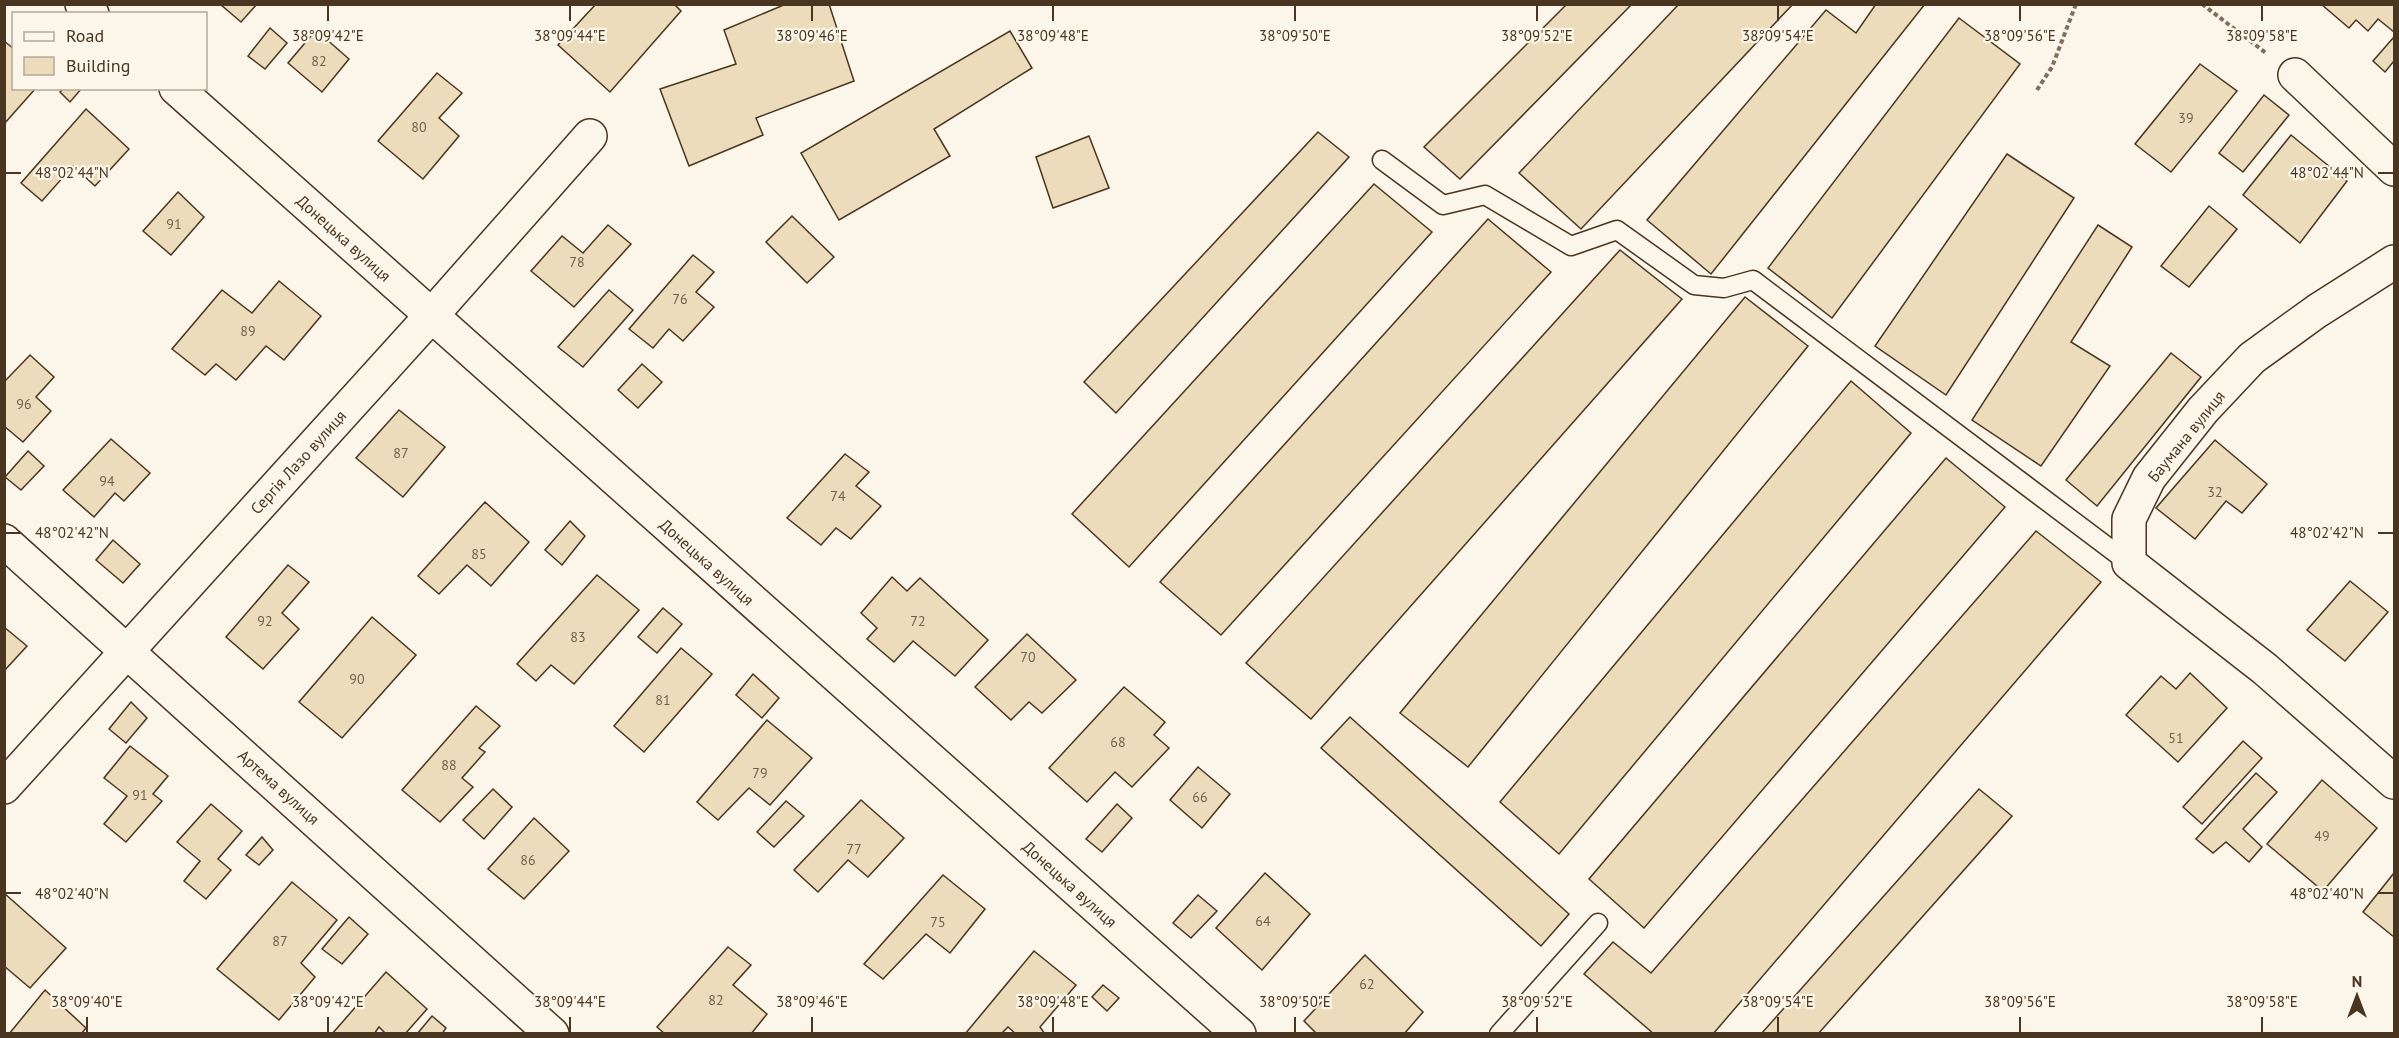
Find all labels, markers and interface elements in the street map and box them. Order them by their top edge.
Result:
legend [12,12,207,90]
text: Road [66,24,104,47]
text: 38°09'42"E [292,26,364,45]
text: 38°09'44"E [534,26,606,45]
text: 38°09'46"E [776,26,848,45]
text: 38°09'48"E [1017,26,1089,45]
text: 38°09'50"E [1259,26,1331,45]
text: 38°09'52"E [1501,26,1573,45]
text: 38°09'54"E [1742,26,1814,45]
text: 38°09'56"E [1984,26,2056,45]
text: 38°09'58"E [2226,26,2298,45]
house number: 82 [311,52,327,70]
text: Building [66,54,130,77]
house number: 39 [2178,109,2194,127]
house number: 80 [411,118,427,136]
text: 48°02'44"N [35,163,109,182]
text: 48°02'44"N [2290,163,2364,182]
street label: Донецька вулиця [293,190,395,286]
house number: 91 [166,215,182,233]
house number: 78 [569,253,585,271]
house number: 76 [672,290,688,308]
house number: 89 [240,322,256,340]
street label: Баумана вулиця [2143,386,2229,486]
house number: 96 [16,395,32,413]
street label: Сергія Лазо вулиця [246,406,350,518]
house number: 87 [393,444,409,462]
house number: 94 [99,472,115,490]
house number: 32 [2207,483,2223,501]
house number: 74 [830,487,846,505]
street label: Донецька вулиця [656,514,758,610]
text: 48°02'42"N [35,523,109,542]
text: 48°02'42"N [2290,523,2364,542]
house number: 85 [471,545,487,563]
house number: 92 [257,612,273,630]
house number: 72 [910,612,926,630]
house number: 83 [570,628,586,646]
house number: 70 [1020,648,1036,666]
house number: 90 [349,670,365,688]
house number: 81 [655,691,671,709]
house number: 51 [2168,729,2184,747]
house number: 68 [1110,733,1126,751]
street label: Артема вулиця [234,745,324,829]
house number: 88 [441,756,457,774]
house number: 79 [752,764,768,782]
house number: 91 [132,786,148,804]
house number: 66 [1192,788,1208,806]
house number: 49 [2314,827,2330,845]
street label: Донецька вулиця [1019,836,1121,932]
house number: 77 [846,840,862,858]
house number: 86 [520,851,536,869]
text: 48°02'40"N [35,884,109,903]
text: 48°02'40"N [2290,884,2364,903]
house number: 64 [1255,912,1271,930]
house number: 75 [930,913,946,931]
house number: 87 [272,932,288,950]
north arrow [2327,966,2387,1026]
text: N [2352,971,2362,991]
house number: 62 [1359,975,1375,993]
house number: 82 [708,991,724,1009]
text: 38°09'40"E [51,992,123,1011]
text: 38°09'42"E [292,992,364,1011]
text: 38°09'44"E [534,992,606,1011]
text: 38°09'46"E [776,992,848,1011]
text: 38°09'48"E [1017,992,1089,1011]
text: 38°09'50"E [1259,992,1331,1011]
text: 38°09'52"E [1501,992,1573,1011]
text: 38°09'54"E [1742,992,1814,1011]
text: 38°09'56"E [1984,992,2056,1011]
text: 38°09'58"E [2226,992,2298,1011]

